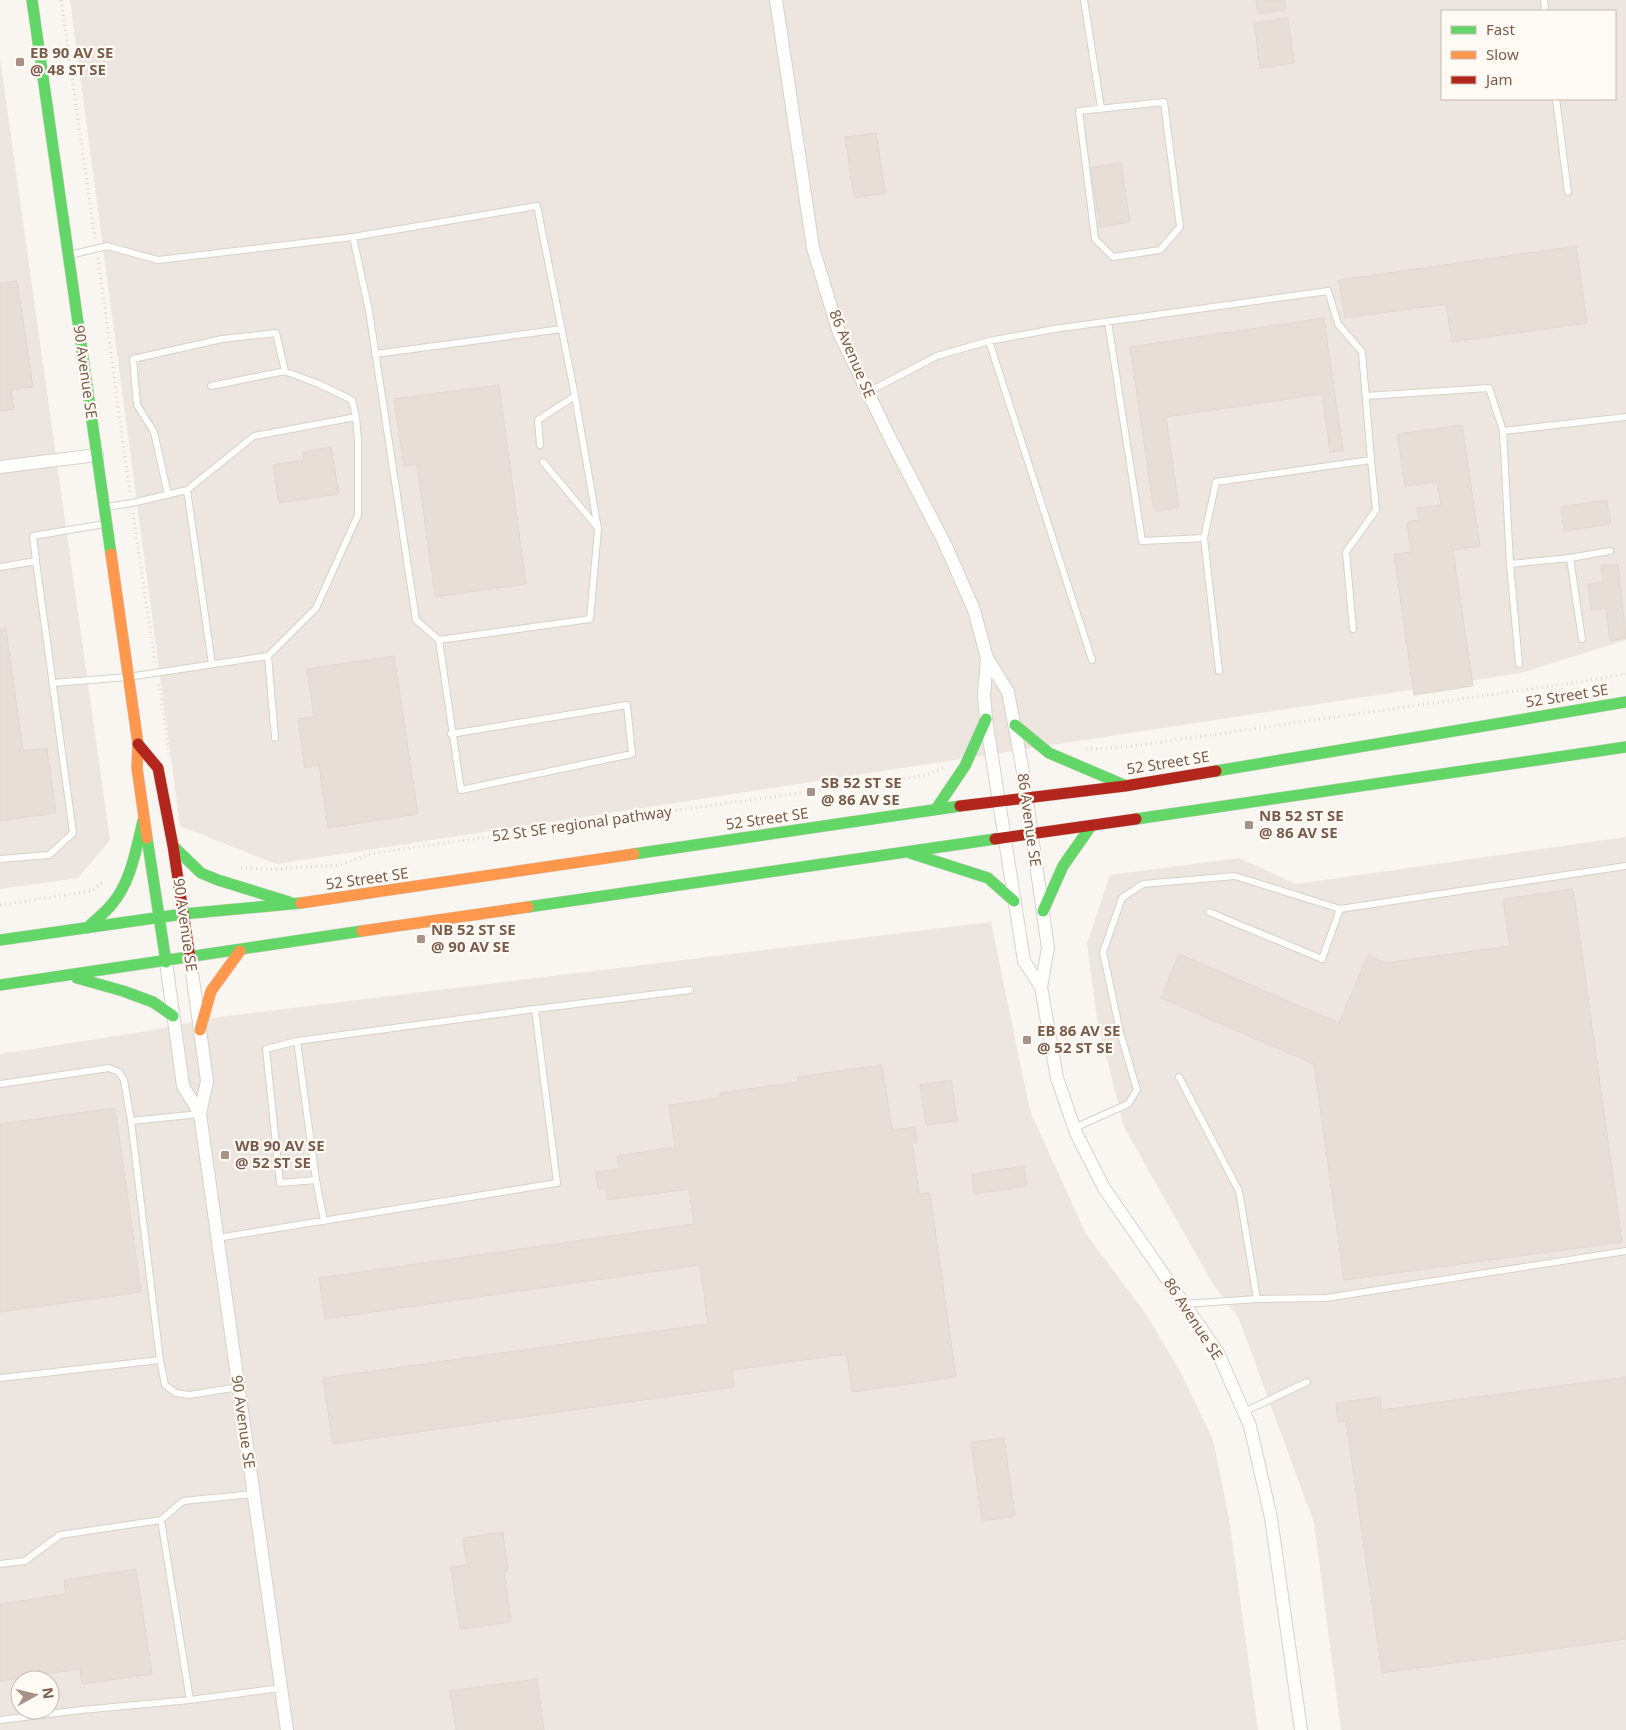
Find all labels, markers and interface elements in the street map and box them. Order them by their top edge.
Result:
legend [1441,10,1616,100]
text: Fast [1486,19,1515,39]
place label: EB 90 AV SE @ 48 ST SE [30,42,113,79]
text: Slow [1486,44,1519,64]
marker: EB 90 AV SE @ 48 ST SE [14,56,26,68]
text: Jam [1484,69,1513,89]
street label: 86 Avenue SE [825,306,881,401]
street label: 90 Avenue SE [70,324,102,420]
street label: 52 Street SE [1524,679,1610,711]
street label: 52 Street SE [1125,746,1211,778]
place label: SB 52 ST SE @ 86 AV SE [821,772,902,809]
street label: 86 Avenue SE [1014,772,1046,868]
marker: SB 52 ST SE @ 86 AV SE [805,786,817,798]
street label: 52 St SE regional pathway [491,800,673,846]
street label: 52 Street SE [724,802,810,834]
place label: NB 52 ST SE @ 86 AV SE [1259,805,1344,842]
marker: NB 52 ST SE @ 86 AV SE [1243,819,1255,831]
street label: 52 Street SE [324,862,410,894]
street label: 90 Avenue SE [170,877,202,973]
place label: NB 52 ST SE @ 90 AV SE [431,919,516,956]
marker: NB 52 ST SE @ 90 AV SE [415,933,427,945]
place label: EB 86 AV SE @ 52 ST SE [1037,1020,1120,1057]
marker: EB 86 AV SE @ 52 ST SE [1021,1034,1033,1046]
place label: WB 90 AV SE @ 52 ST SE [235,1135,325,1172]
marker: WB 90 AV SE @ 52 ST SE [219,1149,231,1161]
street label: 86 Avenue SE [1160,1274,1228,1363]
street label: 90 Avenue SE [228,1374,260,1470]
north arrow [10,1670,60,1720]
text: N [38,1686,59,1700]

